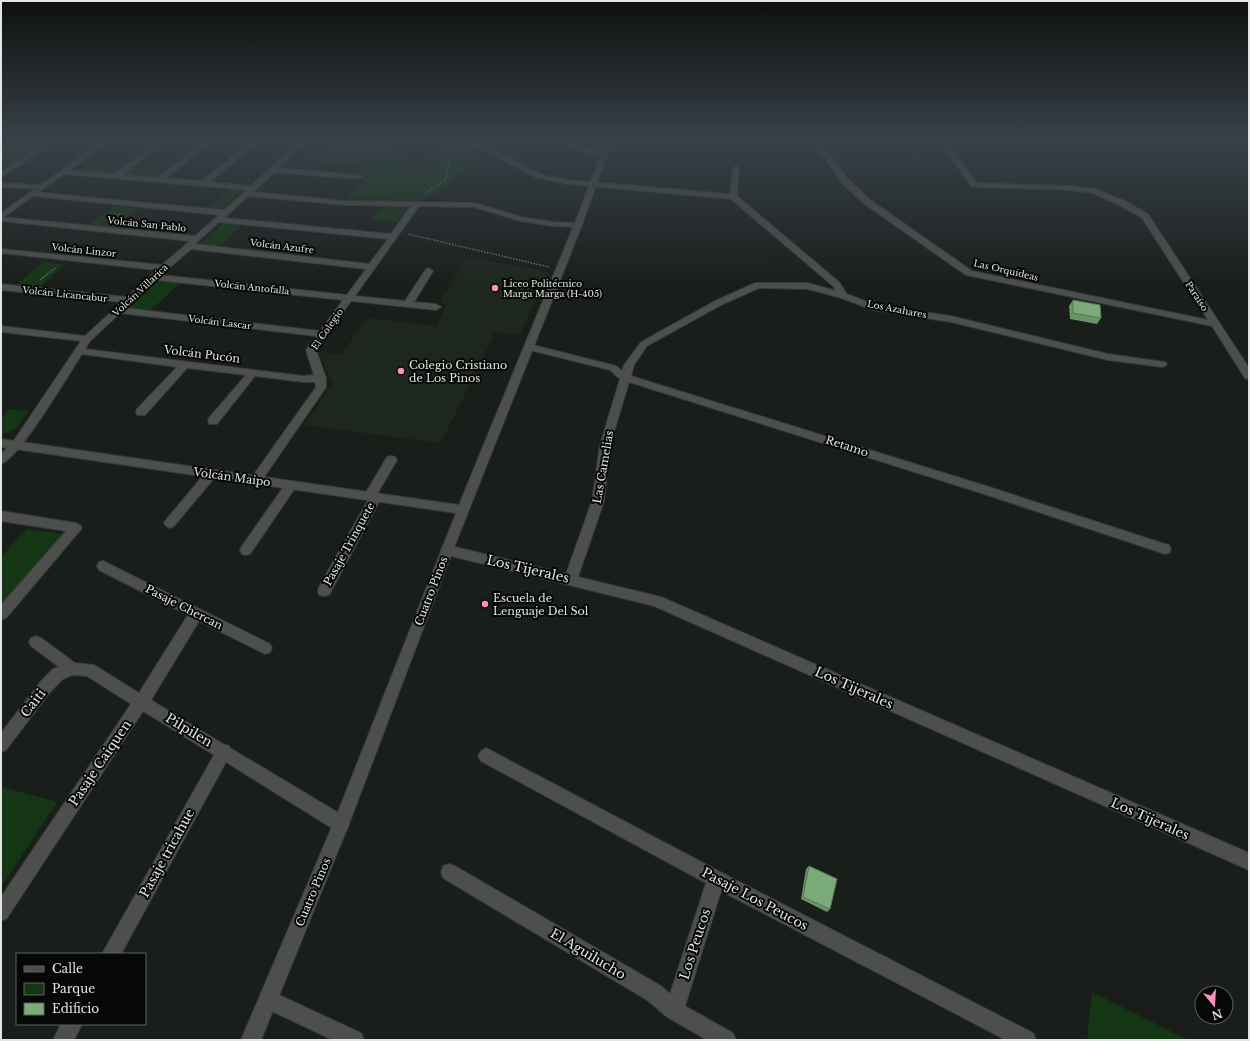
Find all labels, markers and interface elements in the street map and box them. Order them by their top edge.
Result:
street label: Volcán San Pablo [106,214,187,234]
street label: Volcán Azufre [248,236,315,255]
street label: Volcán Linzor [50,241,117,259]
street label: Las Orquídeas [973,257,1039,283]
street label: Volcán Villarica [109,262,170,319]
street label: Volcán Antofalla [213,277,290,296]
place label: Liceo Politécnico Marga Marga (H-405) [503,278,602,299]
street label: Paraíso [1183,279,1211,313]
marker: Liceo Politécnico Marga Marga (H-405) [490,283,500,293]
street label: Volcán Licancabur [21,284,109,304]
street label: Los Azahares [866,298,928,320]
street label: El Colegio [309,306,345,352]
street label: Volcán Lascar [187,313,253,331]
street label: Volcán Pucón [162,342,241,366]
place label: Colegio Cristiano de Los Pinos [409,358,507,385]
marker: Colegio Cristiano de Los Pinos [396,366,406,376]
street label: Las Camelias [590,430,616,504]
street label: Retamo [824,433,870,459]
street label: Volcán Maipo [192,465,271,489]
street label: Pasaje Trinquete [320,500,378,588]
street label: Los Tijerales [485,551,571,587]
street label: Cuatro Pinos [411,554,451,628]
street label: Pasaje Chercan [143,582,225,633]
place label: Escuela de Lenguaje Del Sol [493,591,589,618]
marker: Escuela de Lenguaje Del Sol [480,599,490,609]
street label: Los Tijerales [812,663,896,713]
street label: Caiti [17,685,50,721]
street label: Pilpilen [163,709,215,751]
street label: Pasaje Caiquen [65,717,135,809]
street label: Los Tijerales [1108,794,1192,844]
street label: Pasaje tricahue [136,806,198,900]
street label: Cuatro Pinos [292,856,334,928]
street label: Pasaje Los Peucos [699,864,811,934]
street label: Los Peucos [676,906,714,982]
street label: El Aguilucho [547,925,629,983]
legend [16,953,146,1025]
text: Calle [52,961,83,976]
text: Parque [52,981,95,996]
north arrow [1194,985,1234,1025]
text: Edificio [52,1001,99,1016]
text: N [1209,1006,1224,1023]

